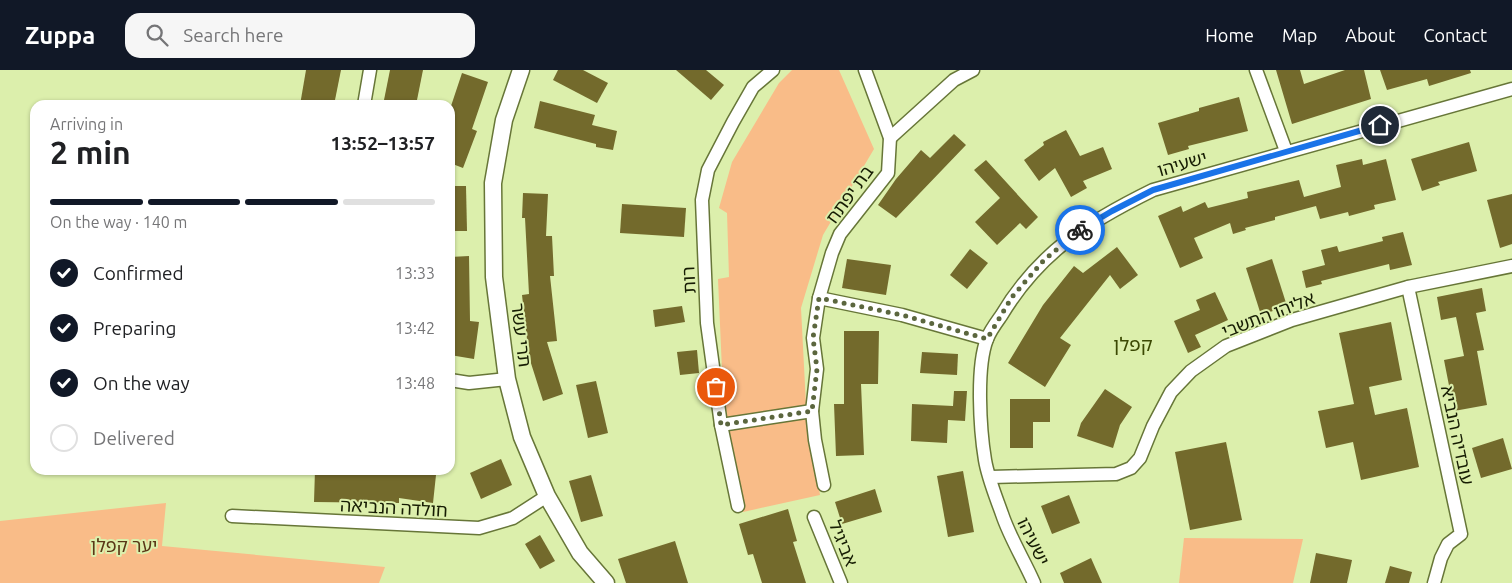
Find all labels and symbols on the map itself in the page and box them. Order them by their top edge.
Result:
pin [1359,104,1401,146]
street label: ישעיהו [1155,146,1209,180]
street label: בת יפתח [821,161,877,227]
courier [1055,205,1105,255]
street label: רות [677,266,699,294]
street label: אליהו התשבי [1219,287,1317,341]
street label: תרי עשר [508,302,536,368]
district label: קפלן [1113,333,1153,355]
pin [695,366,737,408]
street label: עובדיה הנביא [1438,383,1478,487]
street label: חולדה הנביאה [340,494,448,520]
street label: ישעיהו [1014,514,1054,568]
street label: אביגיל [826,517,862,569]
park label: יער קפלן [91,535,157,555]

